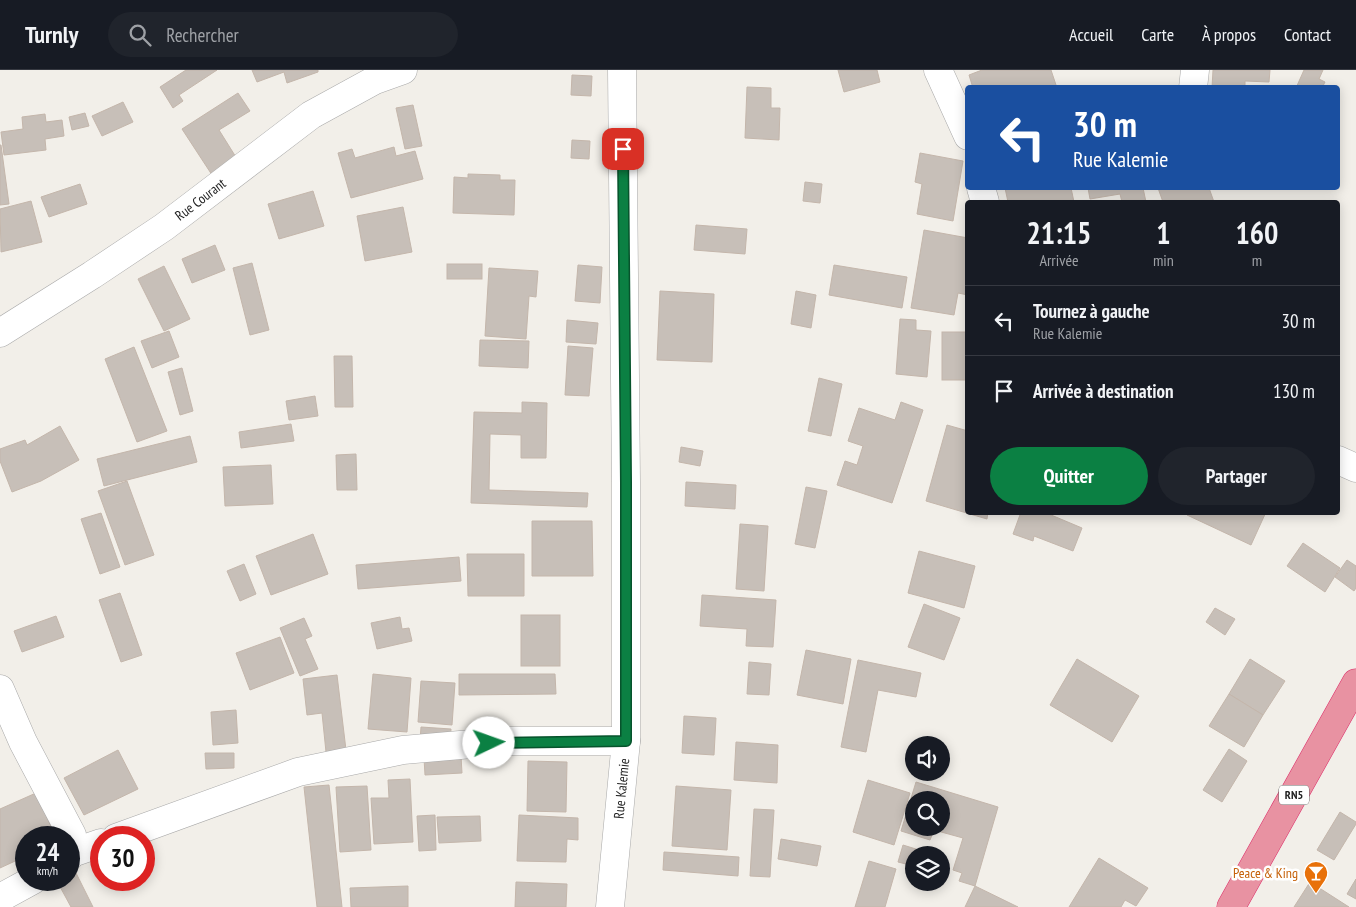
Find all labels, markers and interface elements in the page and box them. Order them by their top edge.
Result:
search box [108,12,458,57]
text: Turnly [25,19,78,50]
icon: search [126,21,154,49]
text: Rechercher [166,23,239,47]
text: Accueil [1069,23,1113,46]
text: Carte [1141,23,1174,46]
text: À propos [1202,23,1256,46]
text: Contact [1284,23,1331,46]
text: 30 m [1073,101,1137,147]
icon: left [990,105,1055,170]
pin [602,128,644,170]
icon: arrive [609,135,637,163]
text: Rue Kalemie [1073,145,1168,173]
street label: Rue Courant [171,174,229,224]
text: 21:15 [1027,213,1091,252]
text: 1 [1156,213,1171,252]
text: 160 [1235,213,1278,252]
text: Arrivée [1039,250,1079,270]
text: min [1153,250,1174,270]
text: m [1252,250,1262,270]
text: Tournez à gauche [1033,299,1150,323]
icon: left [990,307,1018,335]
text: 30 m [1282,309,1315,333]
text: Rue Kalemie [1033,323,1102,343]
icon: arrive [990,377,1018,405]
text: Arrivée à destination [1033,379,1174,403]
text: 130 m [1273,379,1315,403]
button: Quitter [990,447,1148,505]
button: Partager [1158,447,1315,505]
position arrow [462,716,514,768]
map controls [905,736,950,891]
button: sound [905,736,950,781]
street label: Rue Kalemie [610,757,633,820]
road number: RN5 [1279,786,1309,804]
button: search [905,791,950,836]
speed limit sign: 30 [90,826,155,891]
text: 24 [36,836,59,868]
button: layers [905,846,950,891]
bar icon: Peace & King [1303,860,1329,894]
text: km/h [37,863,58,878]
place label: Peace & King [1233,864,1298,882]

